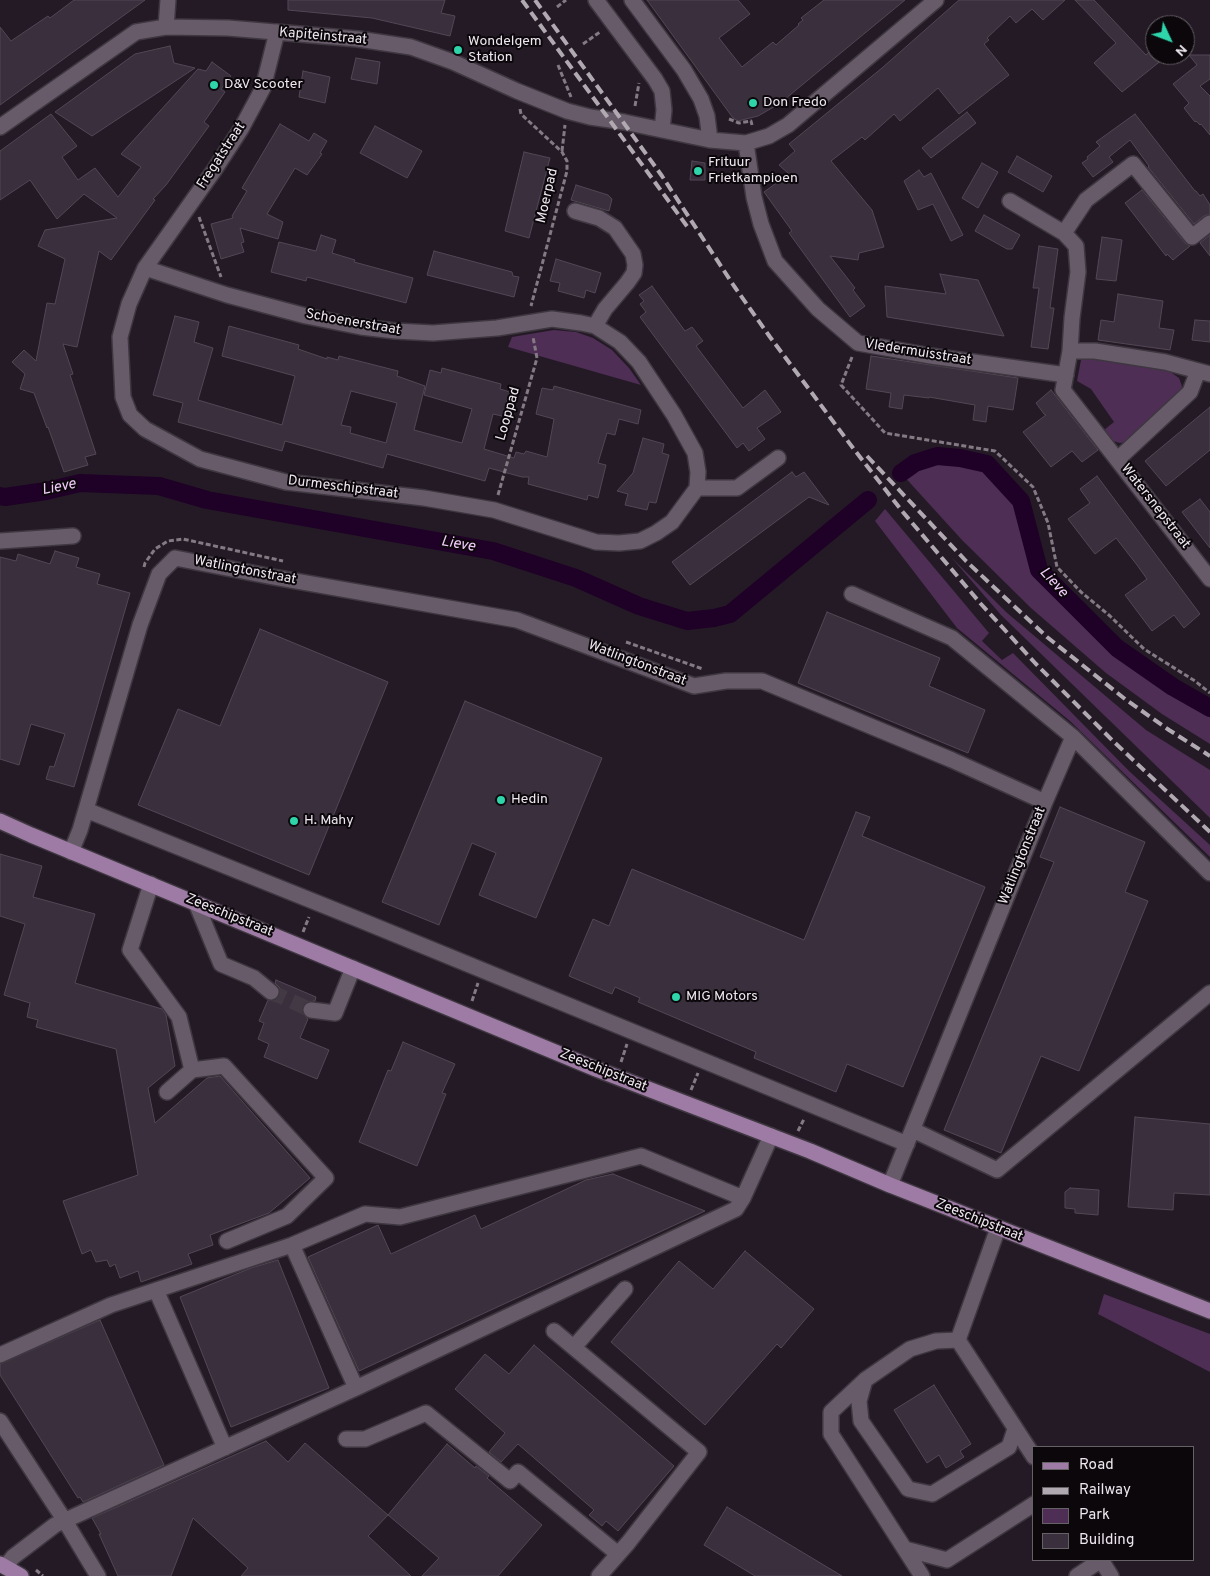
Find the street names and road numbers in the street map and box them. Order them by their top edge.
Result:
street label: Kapiteinstraat [278,25,368,49]
street label: Fregatstraat [194,119,250,193]
street label: Moerpad [534,167,562,225]
street label: Schoenerstraat [304,306,402,340]
street label: Vledermuisstraat [864,336,972,370]
street label: Looppad [493,385,525,443]
street label: Watersnepstraat [1117,461,1193,553]
street label: Durmeschipstraat [287,473,399,503]
street label: Watlingtonstraat [192,553,298,589]
street label: Watlingtonstraat [586,638,688,690]
street label: Watlingtonstraat [996,805,1050,907]
street label: Zeeschipstraat [183,891,275,941]
street label: Zeeschipstraat [557,1046,649,1096]
street label: Zeeschipstraat [933,1196,1025,1246]

